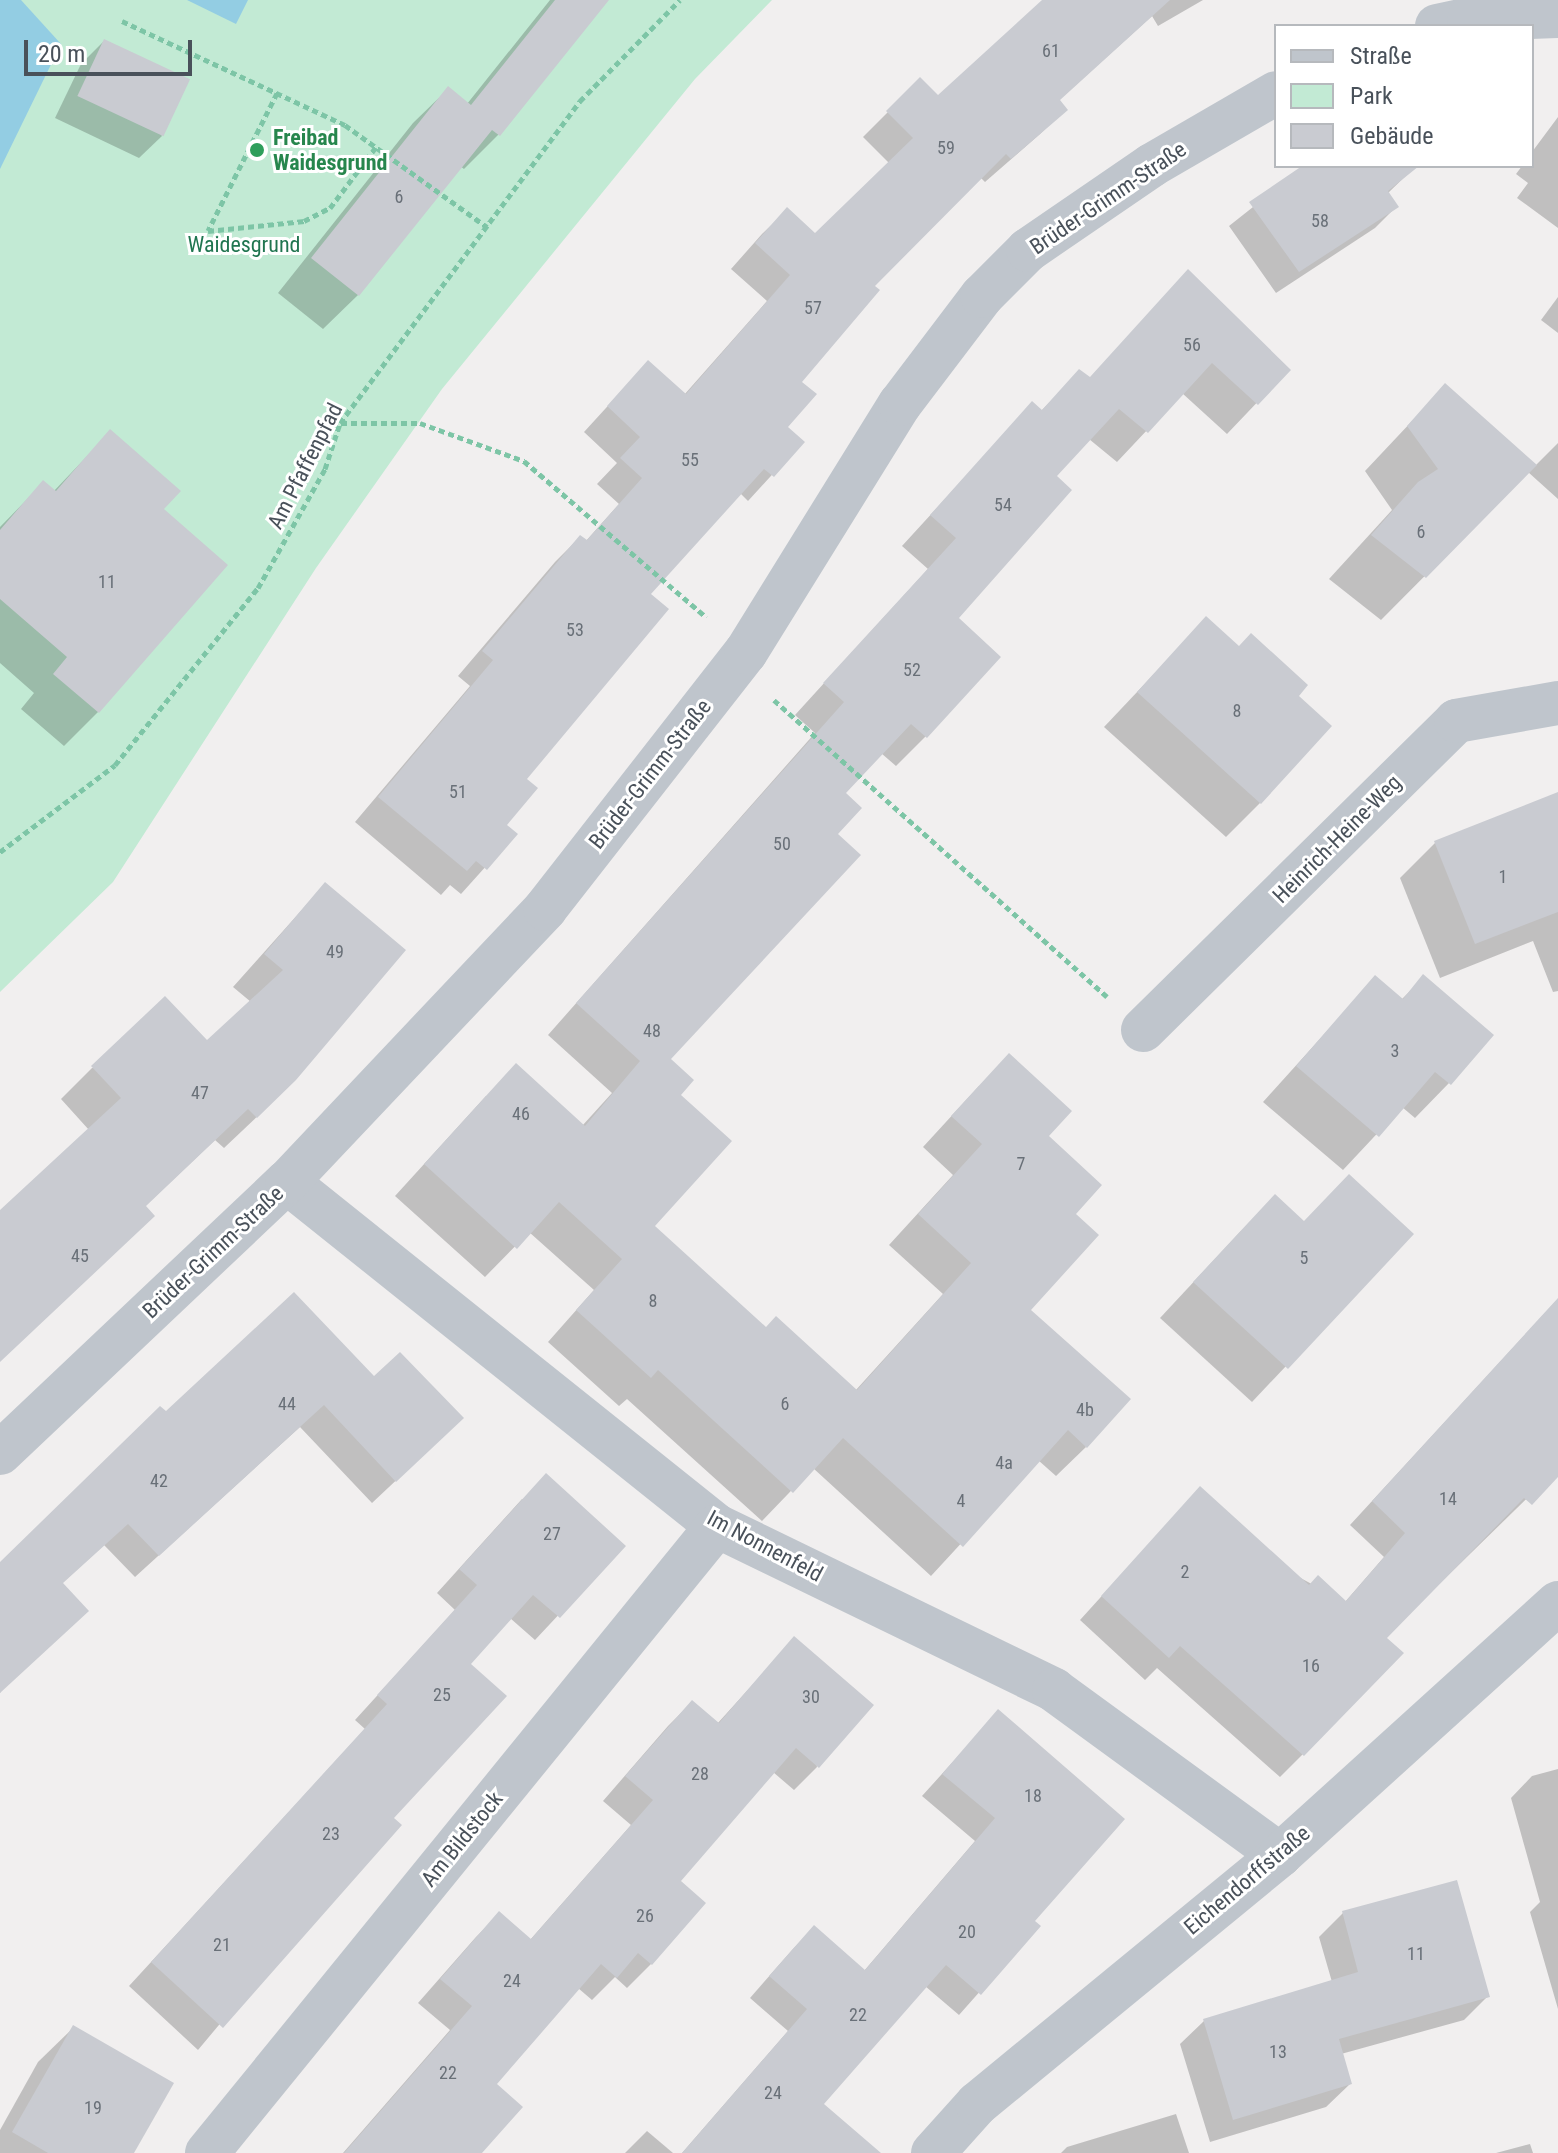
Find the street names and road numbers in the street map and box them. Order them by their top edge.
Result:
street label: Brüder-Grimm-Straße [1025,136,1191,260]
street label: Am Pfaffenpfad [262,399,348,533]
street label: Brüder-Grimm-Straße [583,694,717,854]
street label: Heinrich-Heine-Weg [1267,769,1407,909]
street label: Brüder-Grimm-Straße [137,1180,289,1324]
street label: Im Nonnenfeld [703,1505,827,1587]
street label: Am Bildstock [416,1786,508,1892]
street label: Eichendorffstraße [1179,1820,1315,1940]

